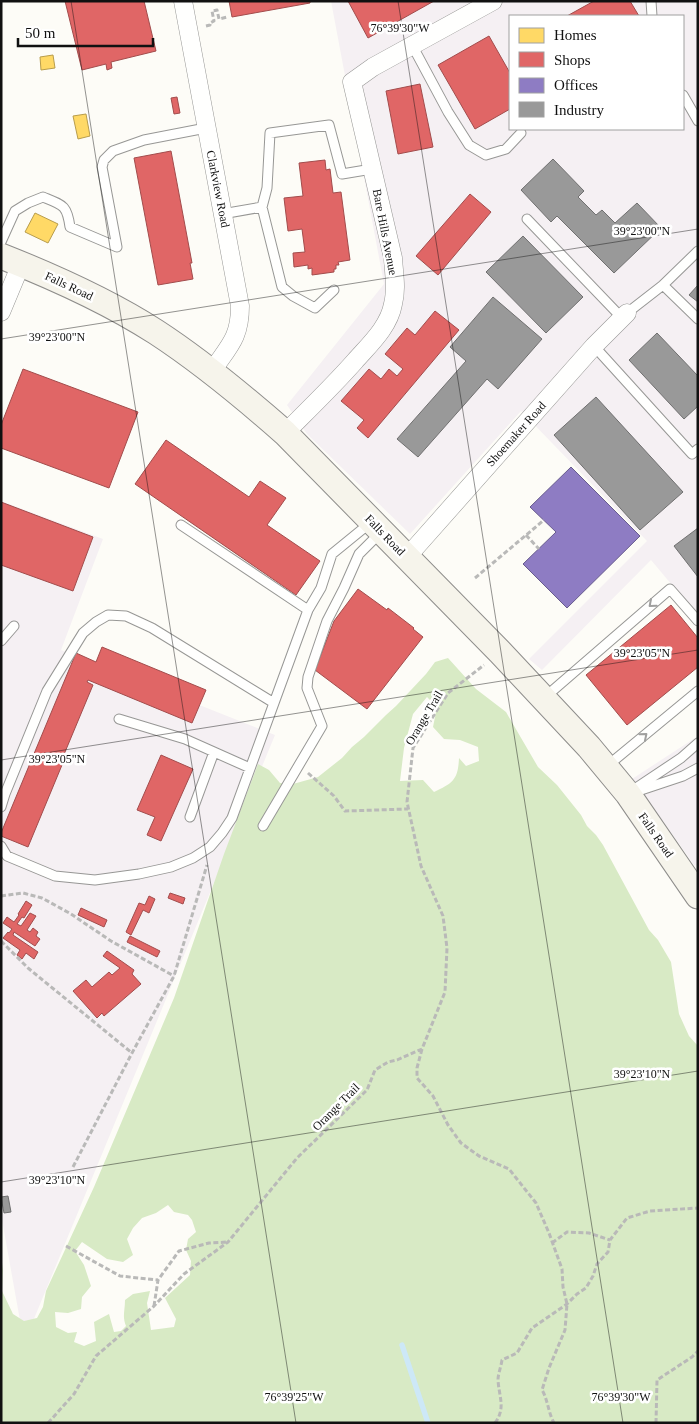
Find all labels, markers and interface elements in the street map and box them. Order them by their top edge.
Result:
scale bar [18,15,152,47]
legend [509,15,684,130]
text: 76°39'30"W [370,21,430,35]
text: 50 m [25,25,56,41]
text: Homes [554,27,597,43]
text: Shops [554,52,591,68]
text: Offices [554,77,598,93]
text: Industry [554,102,604,118]
street label: Clarkview Road [204,149,232,229]
street label: Bare Hills Avenue [370,188,400,276]
text: 39°23'00"N [614,224,671,238]
street label: Falls Road [43,269,95,303]
text: 39°23'00"N [29,330,86,344]
street label: Shoemaker Road [483,399,549,469]
street label: Falls Road [362,512,408,558]
one-way arrow [649,598,658,607]
text: 39°23'05"N [614,646,671,660]
street label: Orange Trail [402,688,446,748]
one-way arrow [638,733,647,742]
text: 39°23'05"N [29,752,86,766]
street label: Falls Road [635,810,677,860]
text: 39°23'10"N [614,1067,671,1081]
street label: Orange Trail [309,1080,363,1134]
text: 39°23'10"N [29,1173,86,1187]
text: 76°39'25"W [264,1390,324,1404]
text: 76°39'30"W [591,1390,651,1404]

